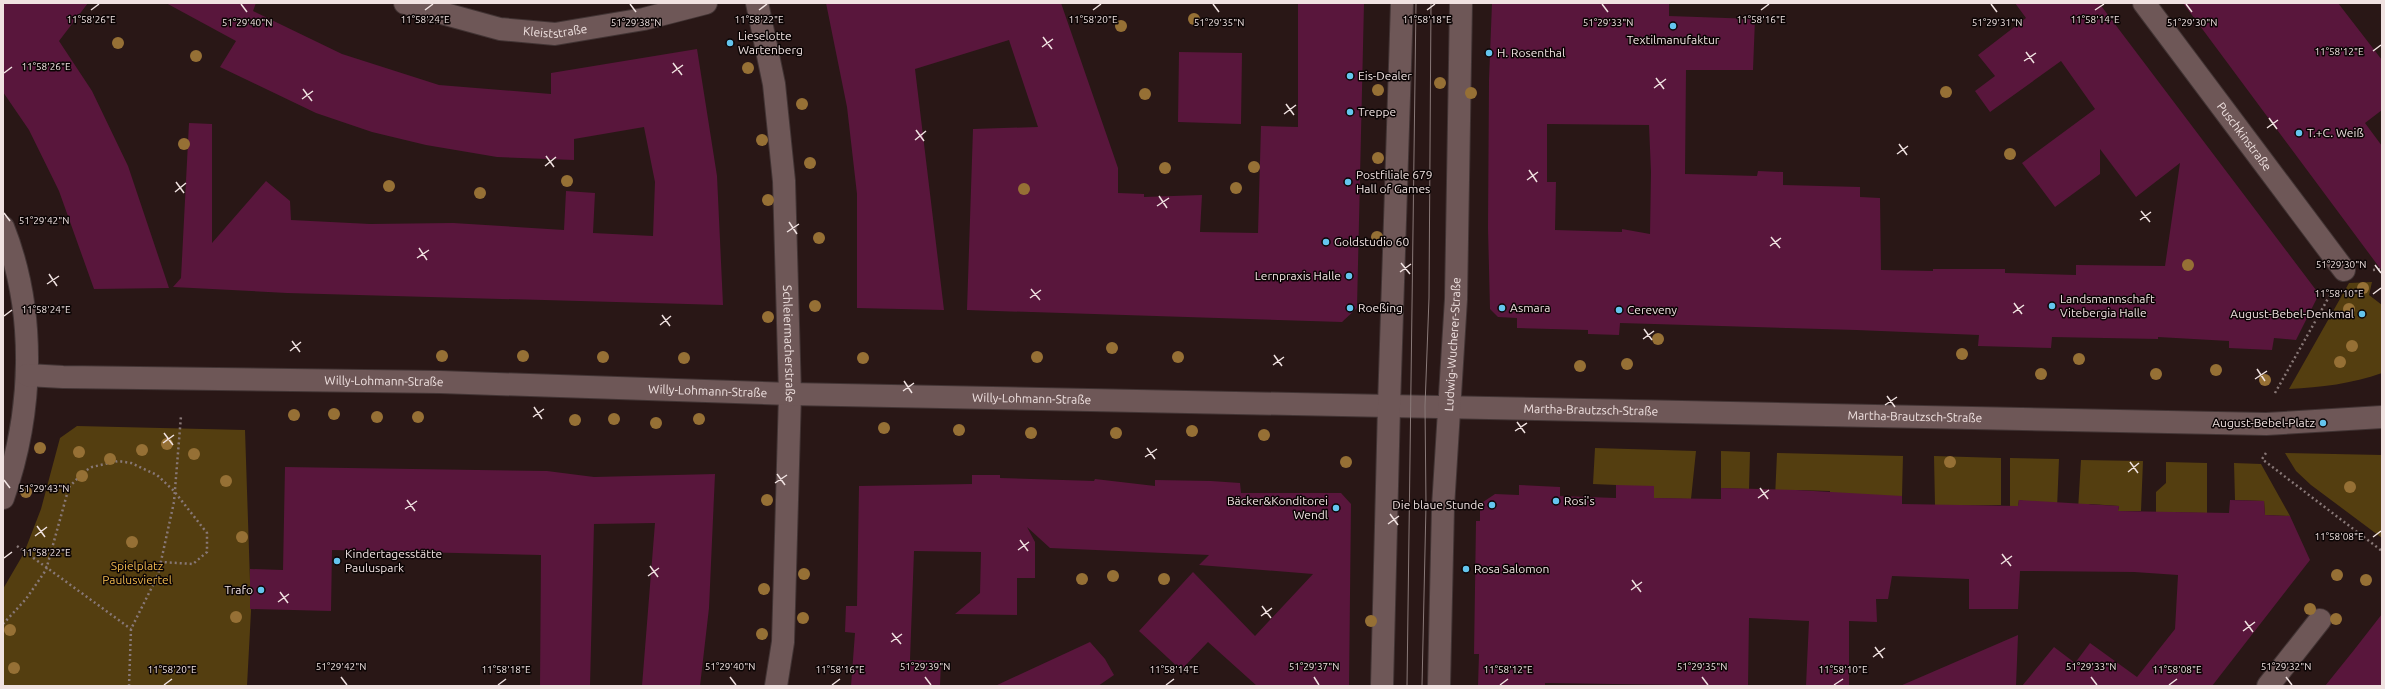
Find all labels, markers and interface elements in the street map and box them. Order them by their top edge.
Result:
text: 11°58'26"E [66,14,116,25]
text: 11°58'24"E [400,14,450,25]
text: 11°58'22"E [734,14,784,25]
text: 11°58'20"E [1068,14,1118,25]
text: 11°58'18"E [1402,14,1452,25]
text: 11°58'16"E [1736,14,1786,25]
text: 11°58'14"E [2070,14,2120,25]
text: 51°29'40"N [222,17,272,28]
text: 51°29'38"N [611,17,661,28]
text: 51°29'35"N [1194,17,1244,28]
text: 51°29'33"N [1583,17,1633,28]
text: 51°29'31"N [1972,17,2022,28]
text: 51°29'30"N [2167,17,2217,28]
marker: Textilmanufaktur [1668,21,1678,31]
street label: Kleiststraße [523,22,588,40]
place label: Lieselotte Wartenberg [738,29,803,56]
place label: Textilmanufaktur [1627,33,1720,46]
marker: Lieselotte Wartenberg [725,38,735,48]
place label: H. Rosenthal [1497,46,1565,59]
text: 11°58'12"E [2314,46,2364,57]
marker: H. Rosenthal [1484,48,1494,58]
text: 11°58'26"E [21,61,71,72]
place label: Eis-Dealer [1358,69,1412,82]
marker: Eis-Dealer [1345,71,1355,81]
street label: Puschkinstraße [2215,100,2274,173]
place label: Treppe [1358,105,1396,118]
marker: Treppe [1345,107,1355,117]
place label: T.+C. Weiß [2307,126,2364,139]
marker: T.+C. Weiß [2294,128,2304,138]
place label: Postfiliale 679 Hall of Games [1356,168,1433,195]
marker: Postfiliale 679 Hall of Games [1343,177,1353,187]
text: 51°29'42"N [19,215,69,226]
place label: Goldstudio 60 [1334,235,1409,248]
marker: Goldstudio 60 [1321,237,1331,247]
text: 51°29'30"N [2316,259,2366,270]
place label: Lernpraxis Halle [1255,269,1341,282]
marker: Lernpraxis Halle [1344,271,1354,281]
street label: Ludwig-Wucherer-Straße [1442,277,1462,412]
street label: Schleiermacherstraße [781,285,797,403]
text: 11°58'10"E [2314,288,2364,299]
place label: Landsmannschaft Vitebergia Halle [2060,292,2155,319]
place label: Roeßing [1358,301,1403,314]
place label: Asmara [1510,301,1550,314]
marker: Landsmannschaft Vitebergia Halle [2047,301,2057,311]
marker: Roeßing [1345,303,1355,313]
marker: Asmara [1497,303,1507,313]
place label: Cereveny [1627,303,1677,316]
text: 11°58'24"E [21,304,71,315]
marker: Cereveny [1614,305,1624,315]
place label: August-Bebel-Denkmal [2230,307,2354,320]
marker: August-Bebel-Denkmal [2357,309,2367,319]
street label: Willy-Lohmann-Straße [324,373,444,388]
street label: Willy-Lohmann-Straße [648,382,768,399]
street label: Willy-Lohmann-Straße [972,391,1091,406]
street label: Martha-Brautzsch-Straße [1524,402,1658,418]
street label: Martha-Brautzsch-Straße [1847,408,1982,424]
place label: August-Bebel-Platz [2212,416,2315,429]
marker: August-Bebel-Platz [2318,418,2328,428]
text: 51°29'43"N [19,483,69,494]
place label: Bäcker&Konditorei Wendl [1227,494,1328,521]
place label: Rosi's [1564,494,1595,507]
marker: Rosi's [1551,496,1561,506]
place label: Die blaue Stunde [1392,498,1484,511]
marker: Die blaue Stunde [1487,500,1497,510]
marker: Bäcker&Konditorei Wendl [1331,503,1341,513]
text: 11°58'08"E [2314,531,2364,542]
text: 11°58'22"E [21,547,71,558]
place label: Kindertagesstätte Pauluspark [345,547,442,574]
marker: Kindertagesstätte Pauluspark [332,556,342,566]
park label: Spielplatz Paulusviertel [102,559,172,586]
place label: Rosa Salomon [1474,562,1549,575]
marker: Rosa Salomon [1461,564,1471,574]
place label: Trafo [224,583,253,596]
marker: Trafo [256,585,266,595]
text: 51°29'42"N [316,661,366,672]
text: 51°29'40"N [705,661,755,672]
text: 51°29'39"N [900,661,950,672]
text: 51°29'37"N [1289,661,1339,672]
text: 51°29'35"N [1677,661,1727,672]
text: 51°29'33"N [2066,661,2116,672]
text: 51°29'32"N [2261,661,2311,672]
text: 11°58'20"E [147,664,197,675]
text: 11°58'18"E [481,664,531,675]
text: 11°58'16"E [815,664,865,675]
text: 11°58'14"E [1149,664,1199,675]
text: 11°58'12"E [1483,664,1533,675]
text: 11°58'10"E [1818,664,1868,675]
text: 11°58'08"E [2152,664,2202,675]

